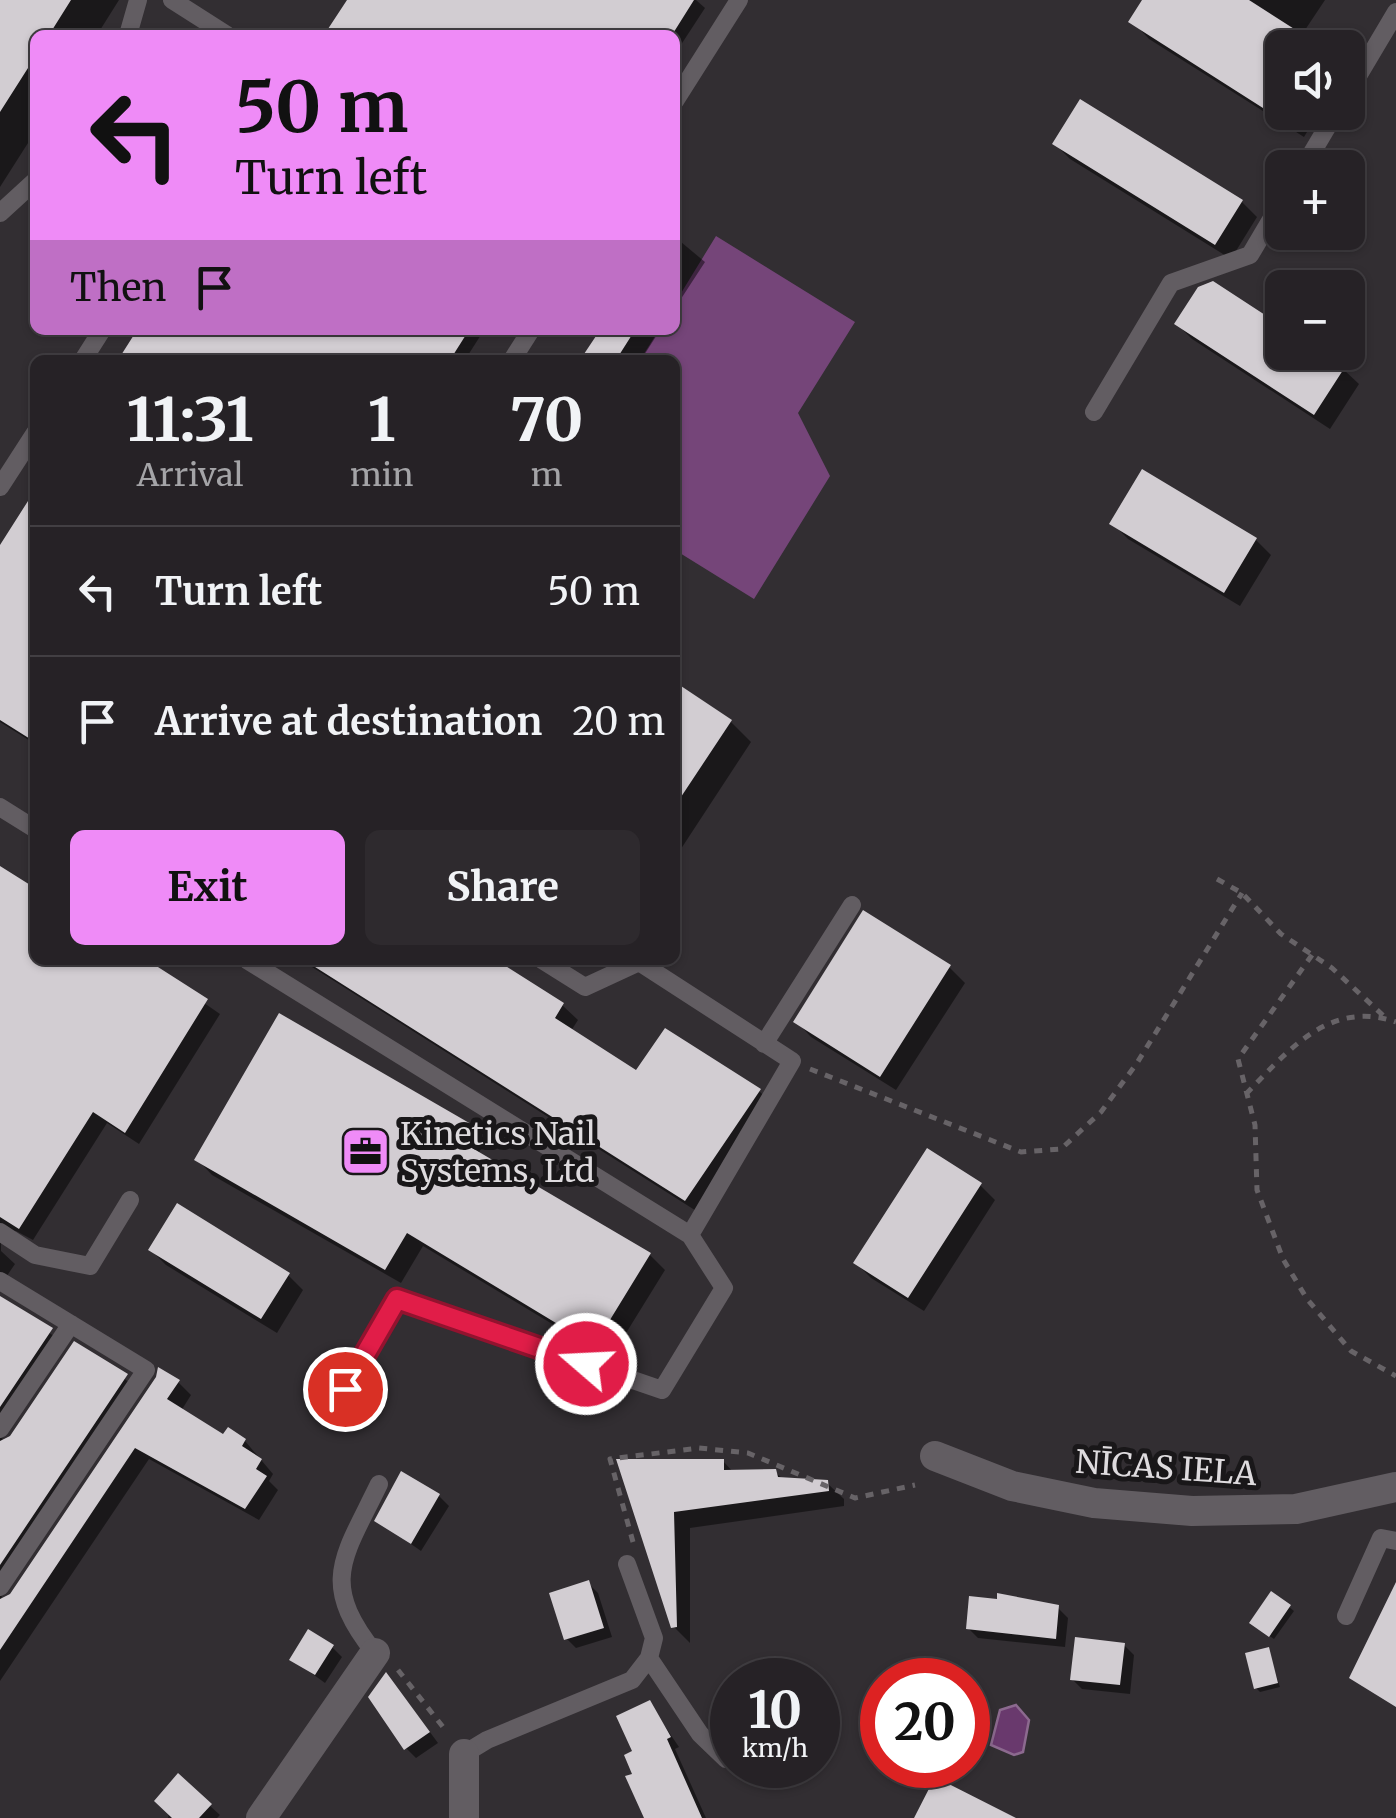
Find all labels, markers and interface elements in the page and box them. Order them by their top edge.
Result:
map controls [1265,30,1365,370]
button: sound [1265,30,1365,130]
text: 50 m [235,63,408,151]
icon: left [70,70,200,200]
text: Turn left [235,150,427,206]
button: + [1265,150,1365,250]
icon: arrive [187,260,242,315]
text: Then [70,264,167,311]
button: − [1265,270,1365,370]
text: 11:31 [126,382,254,457]
text: 1 [368,382,396,457]
text: 70 [510,382,584,457]
text: Arrival [137,455,243,495]
text: min [350,455,413,495]
text: m [531,455,563,495]
icon: left [70,564,125,619]
text: Turn left [155,568,322,615]
text: 50 m [547,568,640,615]
icon: arrive [70,694,125,749]
text: Arrive at destination [155,698,542,745]
text: 20 m [572,698,665,745]
button: Exit [70,830,345,945]
button: Share [365,830,640,945]
place label: Kinetics Nail Systems, Ltd [400,1114,596,1191]
office icon: Kinetics Nail Systems, Ltd [339,1126,391,1178]
position arrow [534,1312,638,1416]
pin [303,1347,388,1432]
icon: arrive [318,1362,373,1417]
street label: NĪCAS IELA [1074,1442,1258,1494]
speed limit sign: 20 [860,1658,990,1788]
text: 10 [748,1679,802,1742]
text: km/h [742,1732,808,1764]

